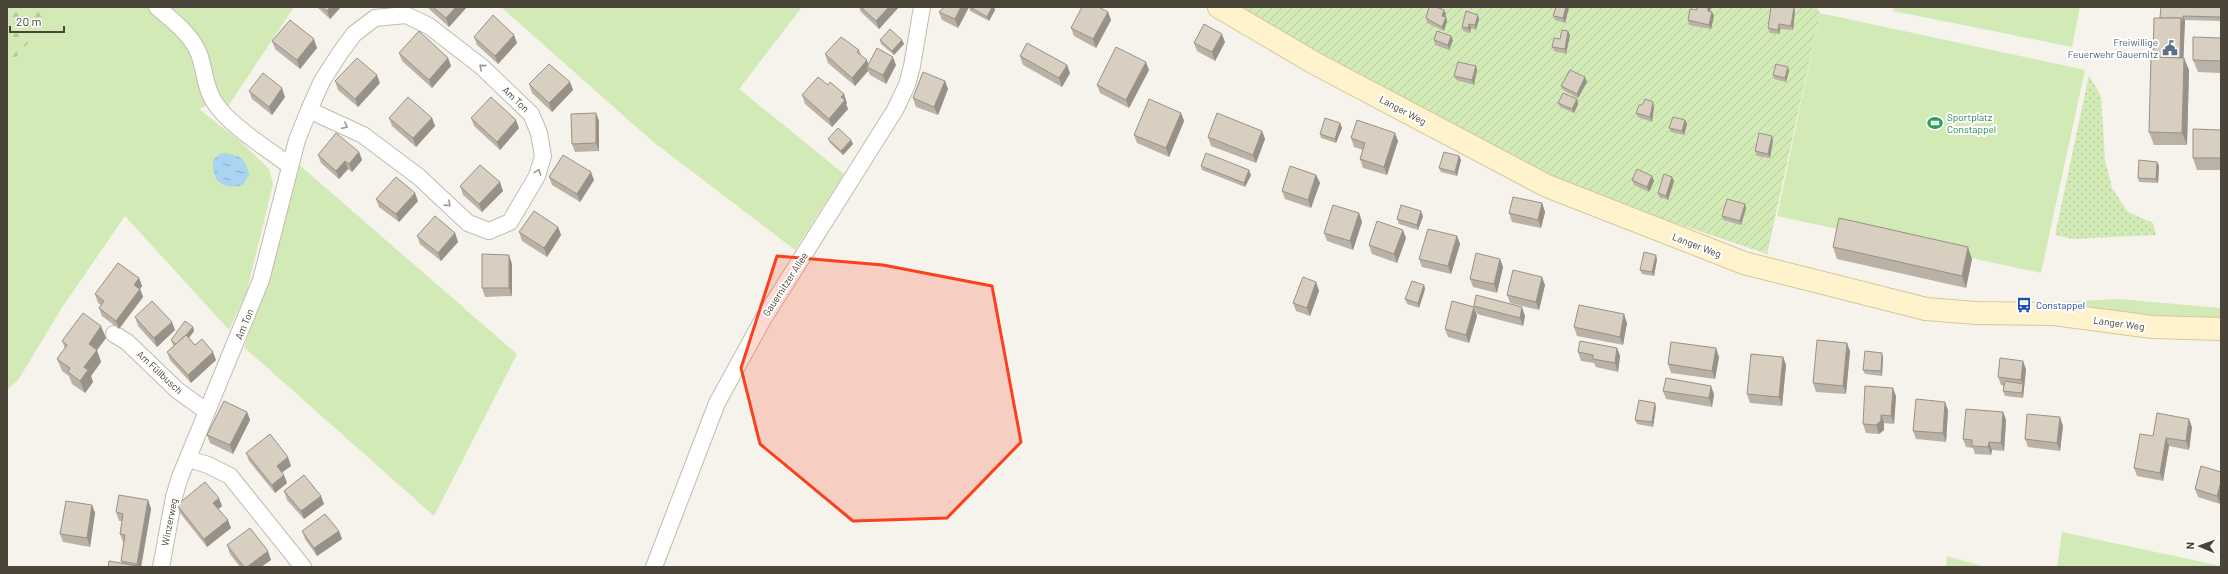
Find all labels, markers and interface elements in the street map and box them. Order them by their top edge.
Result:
scale bar [10,8,64,34]
text: 20 m [16,14,42,28]
place label: Freiwillige Feuerwehr Gauernitz [2068,36,2159,60]
public building icon: Freiwillige Feuerwehr Gauernitz [2161,39,2179,57]
one-way arrow [479,64,486,71]
street label: Am Ton [500,84,532,114]
street label: Langer Weg [1377,93,1429,127]
place label: Sportplatz Constappel [1947,111,1996,135]
sports icon: Sportplatz Constappel [1926,114,1944,132]
one-way arrow [341,121,348,129]
one-way arrow [533,169,541,176]
one-way arrow [443,199,451,207]
street label: Langer Weg [1671,230,1723,260]
street label: Gauernitzer Allee [760,250,810,318]
bus stop icon: Constappel [2015,296,2033,314]
place label: Constappel [2036,299,2085,311]
street label: Am Ton [232,307,256,341]
street label: Langer Weg [2093,313,2145,333]
street label: Am Füllbusch [135,348,185,396]
street label: Winzerweg [159,497,179,547]
north arrow [2180,526,2220,566]
text: N [2183,542,2196,550]

